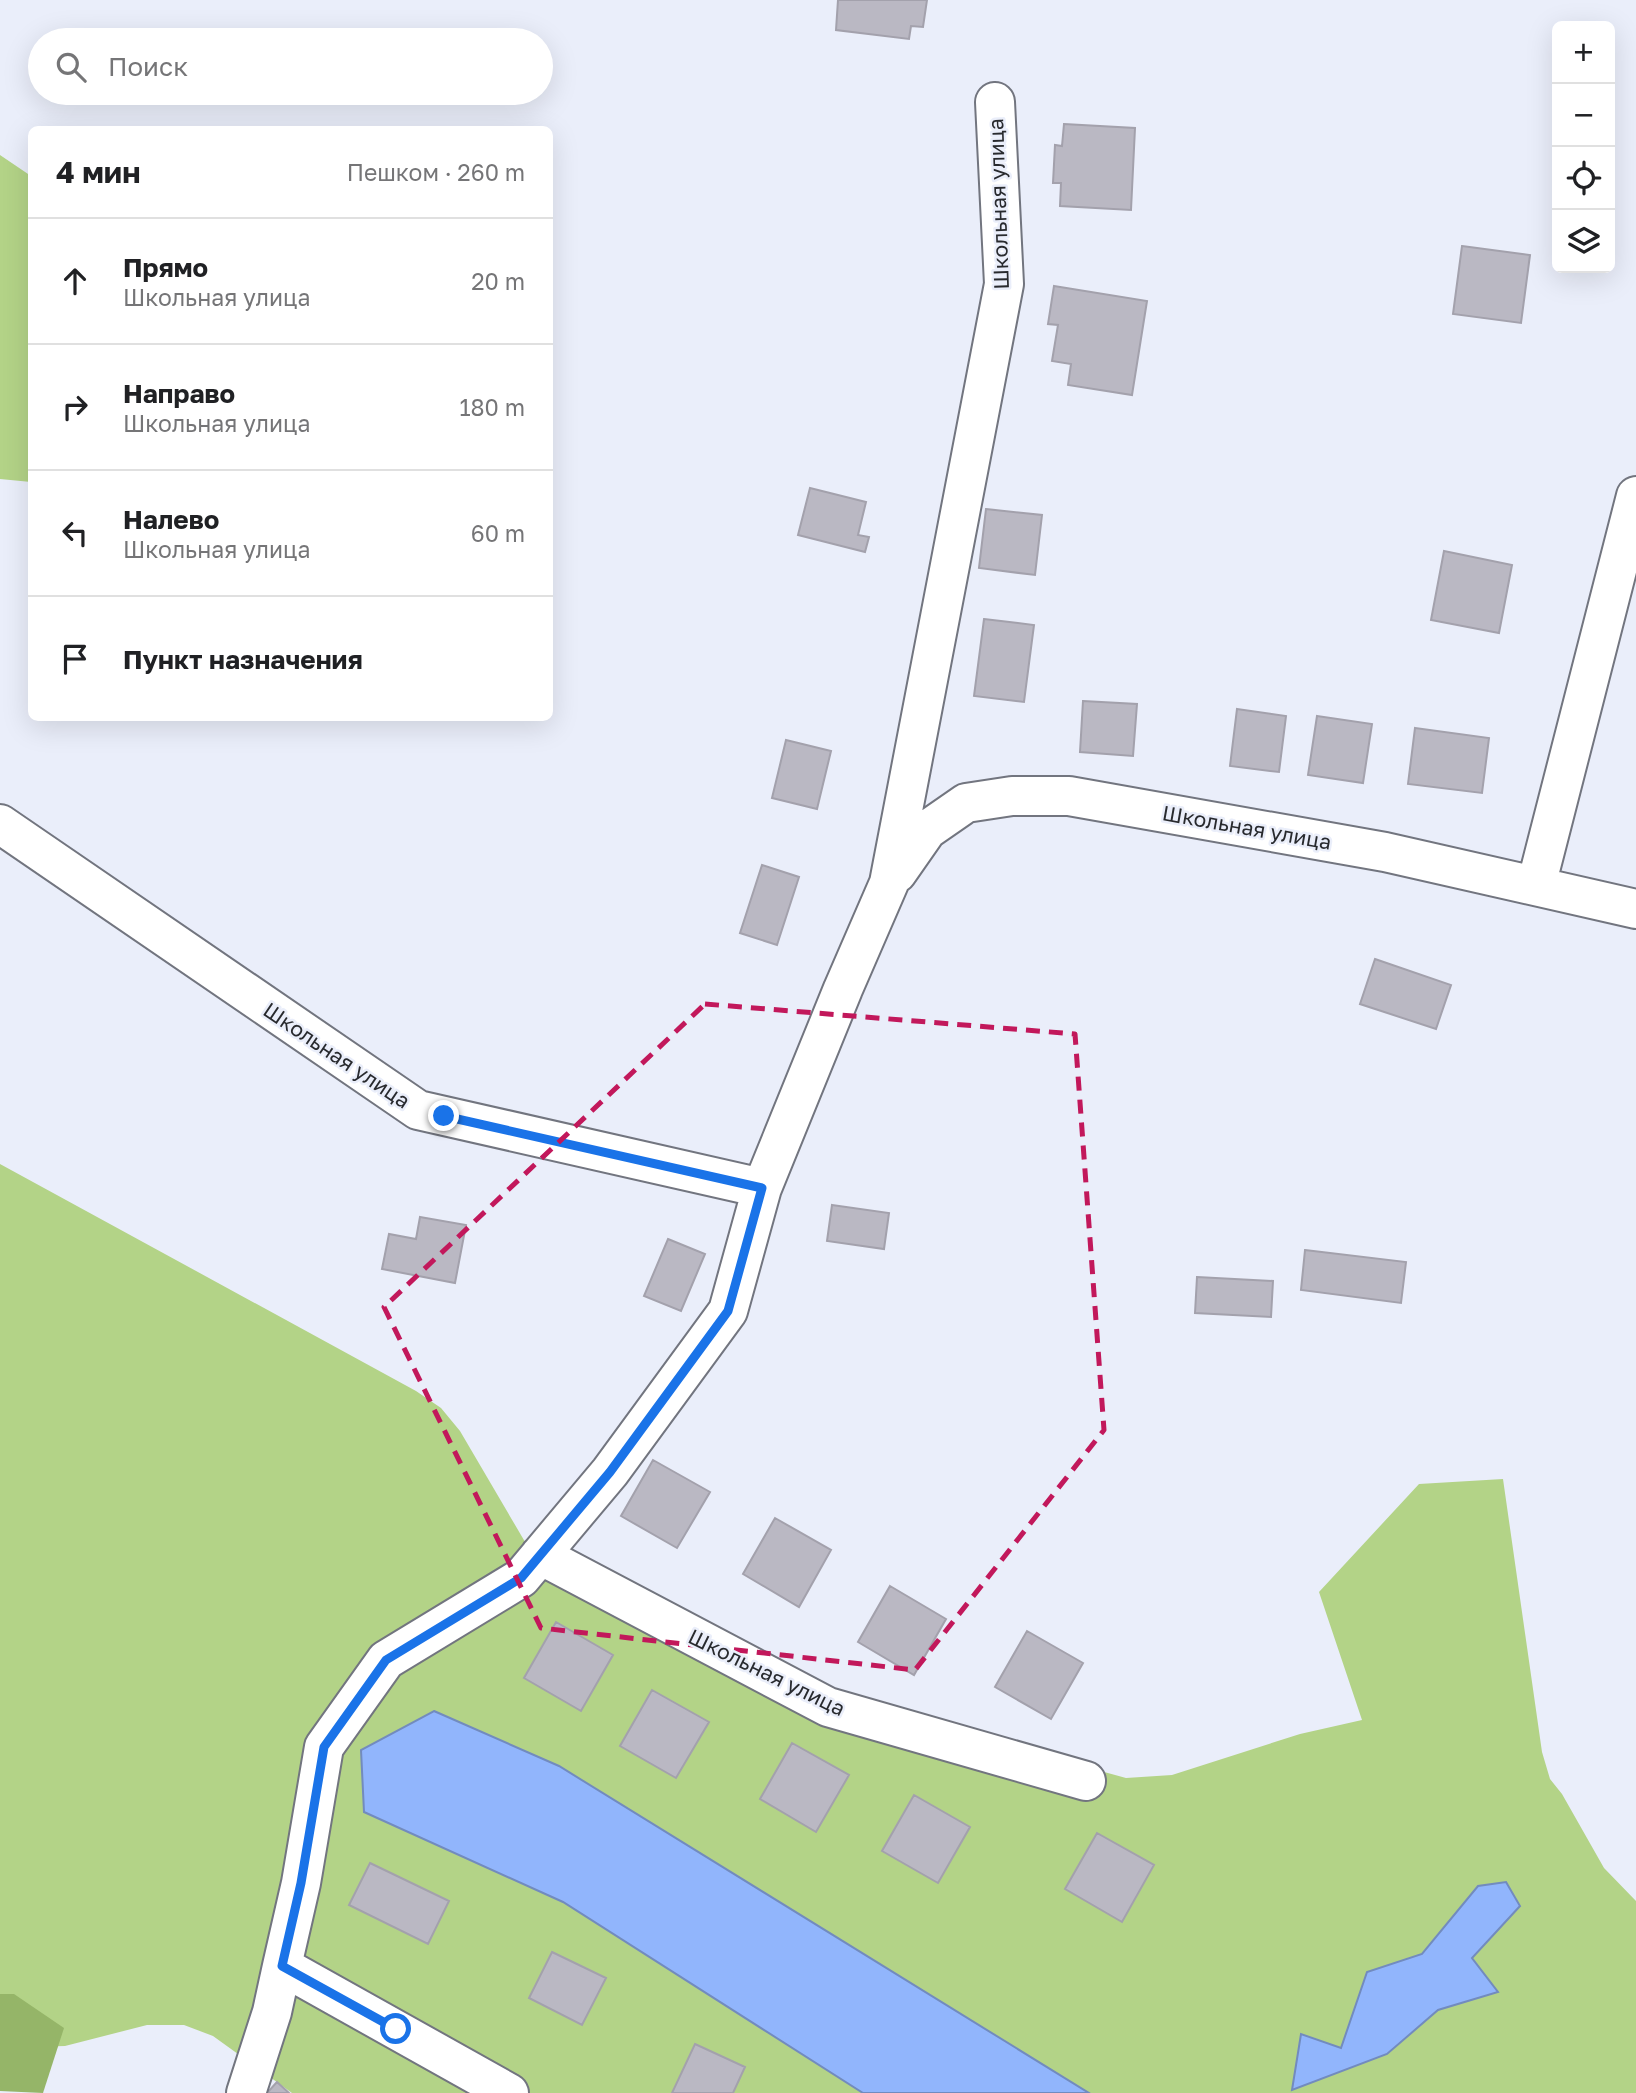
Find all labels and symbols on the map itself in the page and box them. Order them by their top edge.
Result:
street label: Школьная улица [982,118,1014,290]
street label: Школьная улица [1160,799,1334,855]
street label: Школьная улица [259,996,415,1114]
route end [428,1100,459,1131]
street label: Школьная улица [684,1623,850,1721]
route start [380,2013,411,2044]

